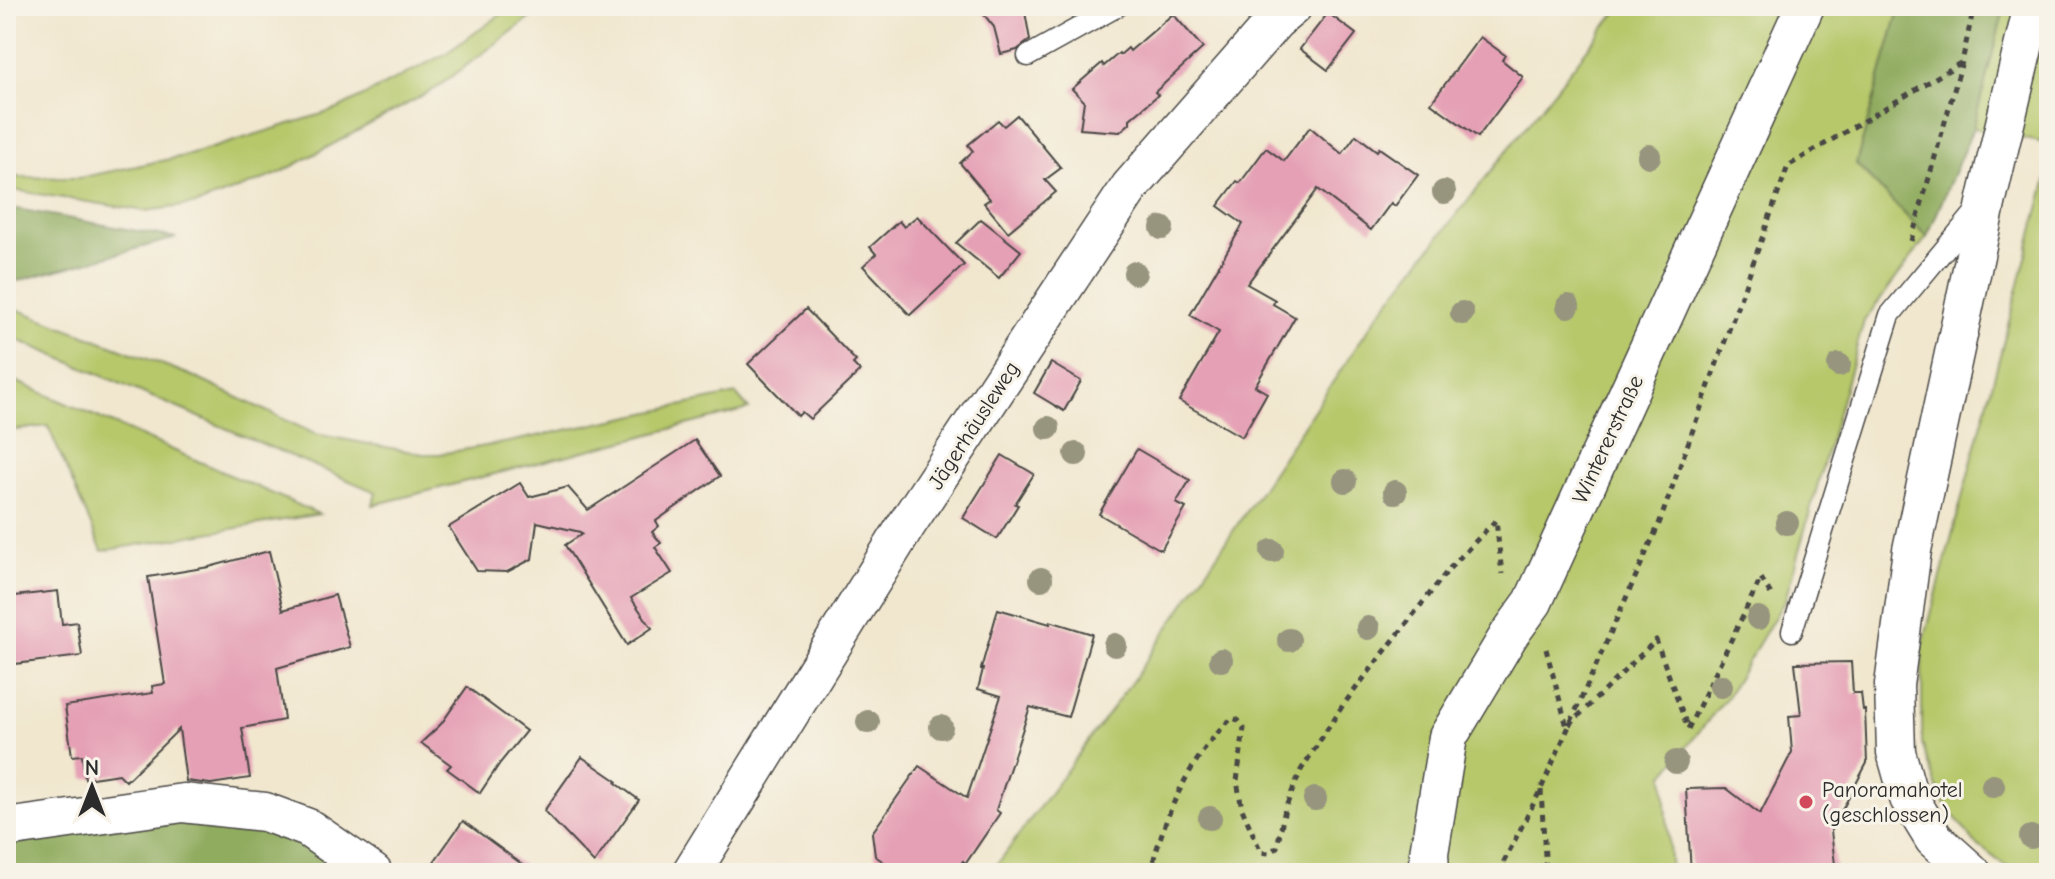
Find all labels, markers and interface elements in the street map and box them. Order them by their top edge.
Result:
street label: Jägerhäusleweg [923,357,1025,495]
street label: Wintererstraße [1567,371,1649,508]
north arrow [52,747,132,827]
text: N [85,755,99,781]
place label: Panoramahotel (geschlossen) [1822,777,1963,828]
marker: Panoramahotel (geschlossen) [1797,793,1815,811]

